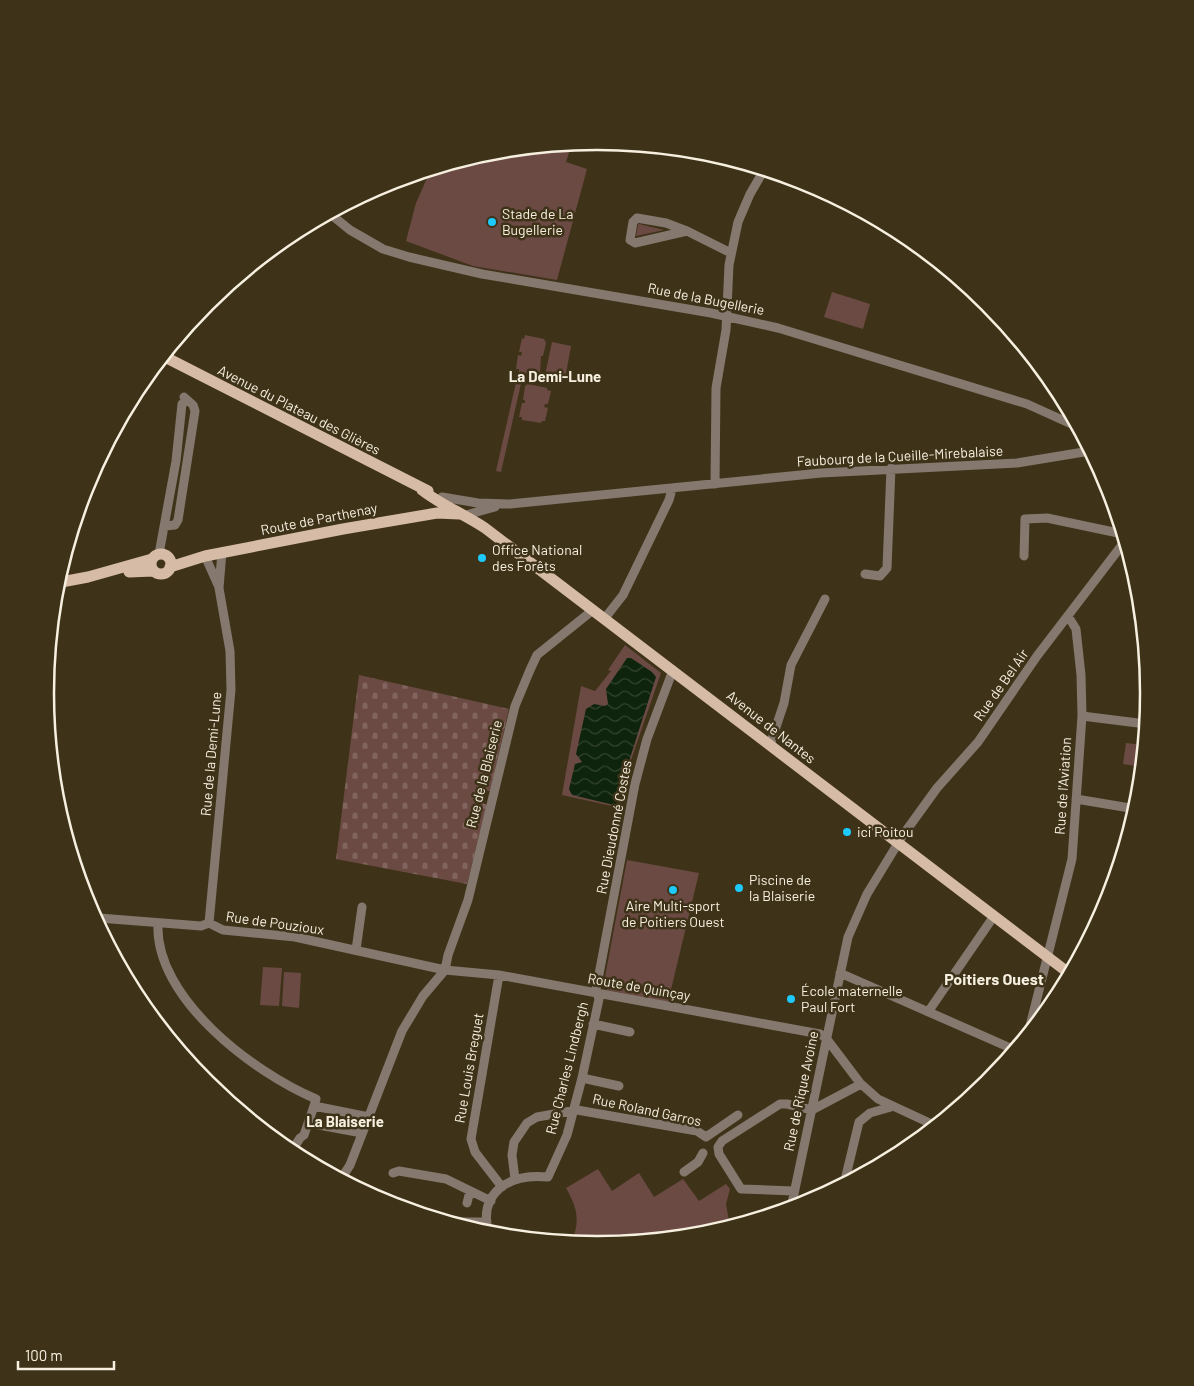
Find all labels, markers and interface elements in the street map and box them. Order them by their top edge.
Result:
place label: Stade de La Bugellerie [502,205,573,238]
marker: Stade de La Bugellerie [486,216,498,228]
street label: Rue de la Bugellerie [646,279,766,318]
street label: Avenue du Plateau des Glières [215,361,384,458]
district label: La Demi-Lune [509,367,601,385]
street label: Faubourg de la Cueille-Mirebalaise [796,442,1004,469]
street label: Route de Parthenay [259,499,379,538]
place label: Office National des Forêts [492,541,582,574]
marker: Office National des Forêts [476,552,488,564]
street label: Rue de Bel Air [970,646,1032,724]
street label: Avenue de Nantes [723,687,819,767]
street label: Rue de la Demi-Lune [197,691,224,817]
street label: Rue de la Blaiserie [462,718,505,830]
street label: Rue de l'Aviation [1051,737,1074,835]
street label: Rue Dieudonné Costes [592,758,635,895]
place label: ici Poitou [857,823,913,840]
marker: ici Poitou [841,826,853,838]
place label: Piscine de la Blaiserie [749,871,815,904]
marker: Piscine de la Blaiserie [733,882,745,894]
marker: Aire Multi-sport de Poitiers Ouest [667,884,679,896]
place label: Aire Multi-sport de Poitiers Ouest [621,897,725,930]
street label: Rue de Pouzioux [225,907,326,938]
street label: Route de Quinçay [586,969,692,1004]
district label: Poitiers Ouest [944,969,1044,988]
place label: École maternelle Paul Fort [801,982,903,1015]
marker: École maternelle Paul Fort [785,993,797,1005]
street label: Rue Charles Lindbergh [542,1000,591,1136]
street label: Rue Louis Breguet [450,1012,487,1124]
street label: Rue de Rique Avoine [779,1029,822,1153]
street label: Rue Roland Garros [591,1090,703,1129]
district label: La Blaiserie [306,1112,384,1130]
scale bar [18,1338,114,1370]
text: 100 m [25,1346,63,1364]

